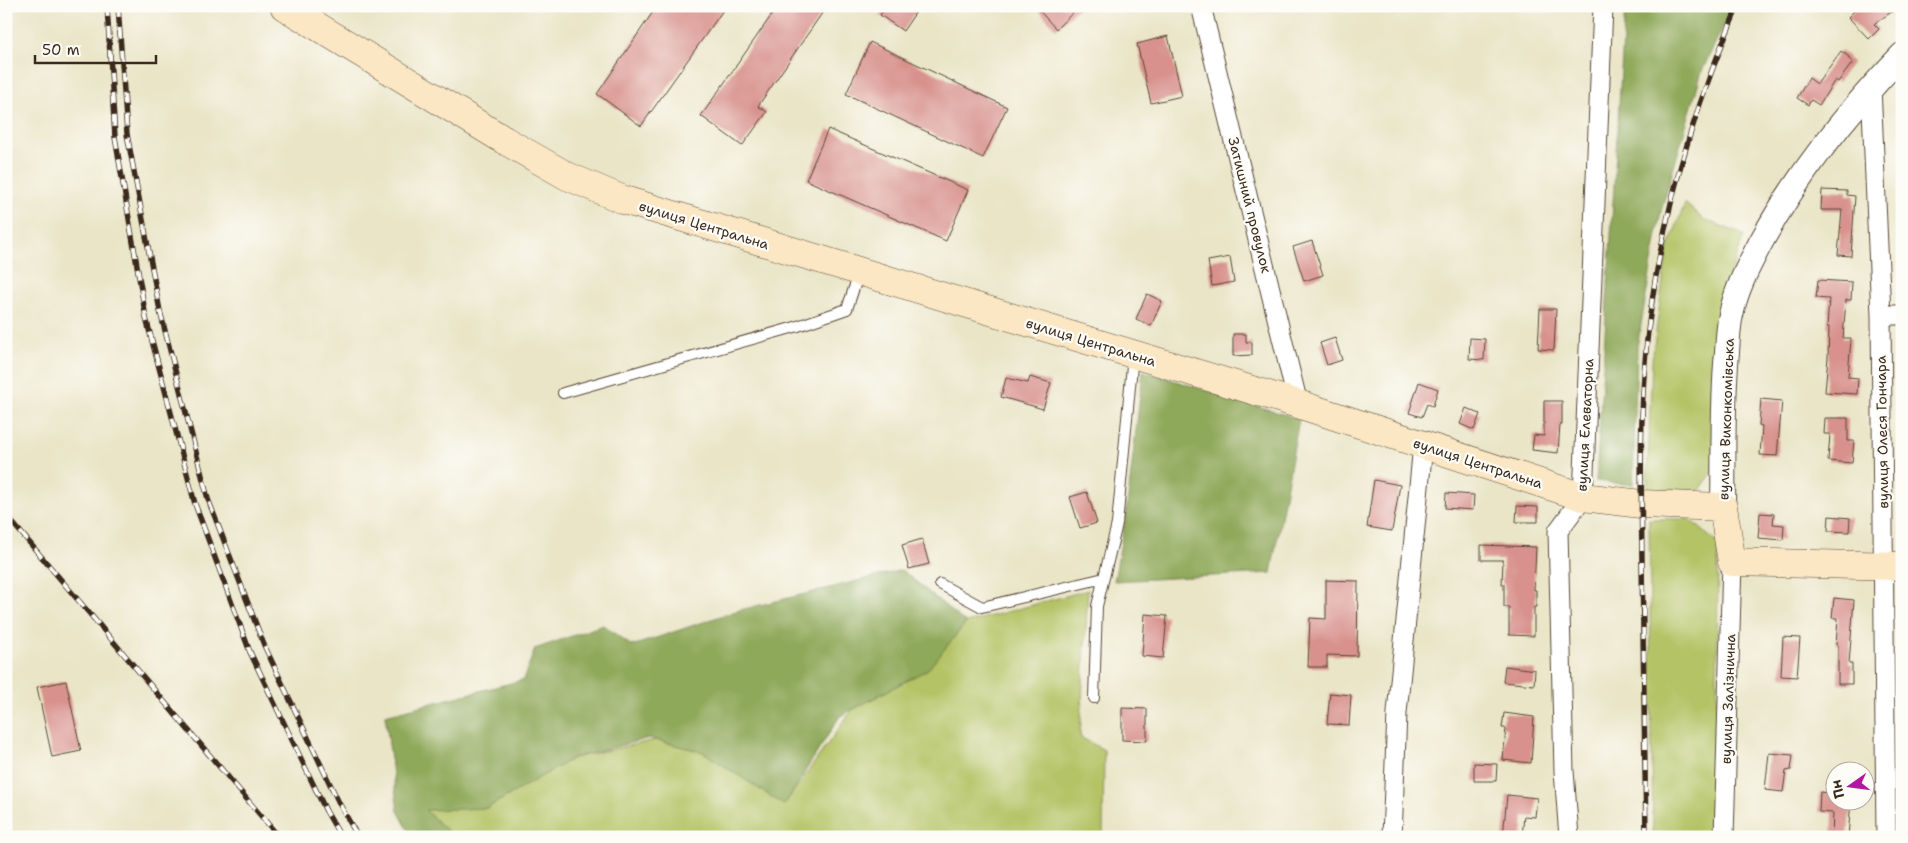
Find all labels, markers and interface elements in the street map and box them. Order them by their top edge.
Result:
scale bar [35,32,156,64]
text: 50 m [42,40,80,60]
street label: Затишний провулок [1224,135,1276,275]
street label: вулиця Центральна [637,197,771,253]
street label: вулиця Центральна [1024,314,1158,370]
street label: вулиця Виконкомівська [1714,337,1738,500]
street label: вулиця Олеся Гончара [1872,355,1892,509]
street label: вулиця Елеваторна [1573,358,1597,492]
street label: вулиця Центральна [1411,434,1545,493]
street label: вулиця Залізнична [1717,633,1739,765]
north arrow [1826,760,1876,810]
text: Пн [1826,778,1848,800]

